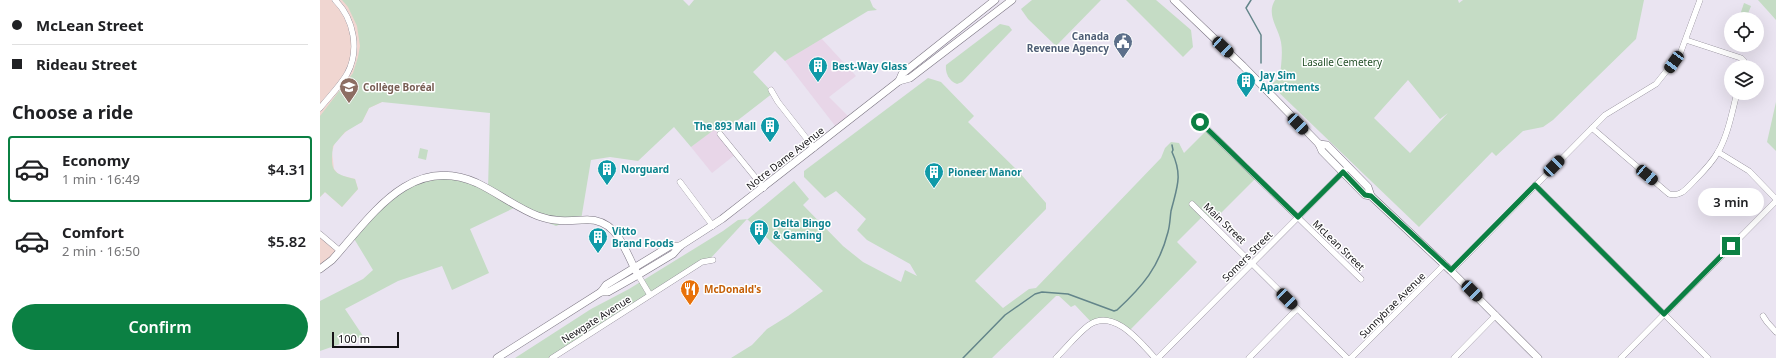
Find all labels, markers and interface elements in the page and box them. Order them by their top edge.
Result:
map controls [1724,12,1764,100]
button: locate [1724,12,1764,52]
text: McLean Street [36,15,143,35]
place label: Canada Revenue Agency [1027,29,1109,55]
public building icon: Canada Revenue Agency [1112,31,1134,59]
car [1210,34,1236,60]
car [1662,49,1686,75]
text: Rideau Street [36,54,137,74]
building icon: Best-Way Glass [807,55,829,83]
park label: Lasalle Cemetery [1302,55,1383,69]
place label: Best-Way Glass [832,59,907,73]
button: layers [1724,60,1764,100]
place label: Jay Sim Apartments [1259,68,1320,94]
building icon: Jay Sim Apartments [1235,70,1257,98]
school or university icon: Collège Boréal [338,76,360,104]
place label: Collège Boréal [363,80,435,94]
text: Choose a ride [12,100,133,124]
car [1285,111,1311,137]
route start [1191,113,1209,131]
building icon: The 893 Mall [759,115,781,143]
place label: The 893 Mall [694,119,756,133]
street label: Notre Dame Avenue [743,123,827,193]
text: Economy [62,150,130,170]
icon: car [14,151,50,187]
car [1541,153,1567,179]
building icon: Norguard [596,158,618,186]
text: $4.31 [268,159,306,179]
building icon: Pioneer Manor [923,161,945,189]
place label: Norguard [621,162,669,176]
car [1634,163,1660,187]
place label: Pioneer Manor [948,165,1022,179]
text: 1 min · 16:49 [62,170,140,188]
callout: 3 min [1698,188,1764,216]
text: 3 min [1713,193,1749,211]
street label: Main Street [1201,199,1250,247]
place label: Delta Bingo & Gaming [773,216,831,242]
street label: McLean Street [1310,217,1368,274]
building icon: Delta Bingo & Gaming [748,218,770,246]
text: Comfort [62,222,124,242]
icon: car [14,223,50,259]
place label: Vitto Brand Foods [612,224,674,250]
building icon: Vitto Brand Foods [587,226,609,254]
street label: Somers Street [1219,227,1276,284]
text: $5.82 [268,231,306,251]
route end [1722,237,1740,255]
text: 2 min · 16:50 [62,242,140,260]
street label: Sunnybrae Avenue [1356,269,1428,341]
restaurant icon: McDonald's [679,278,701,306]
car [1459,278,1485,304]
place label: McDonald's [704,282,761,296]
car [1274,286,1300,312]
street label: Newgate Avenue [559,292,634,346]
button: Confirm [12,304,308,350]
scale bar [332,330,399,349]
text: 100 m [338,331,370,346]

